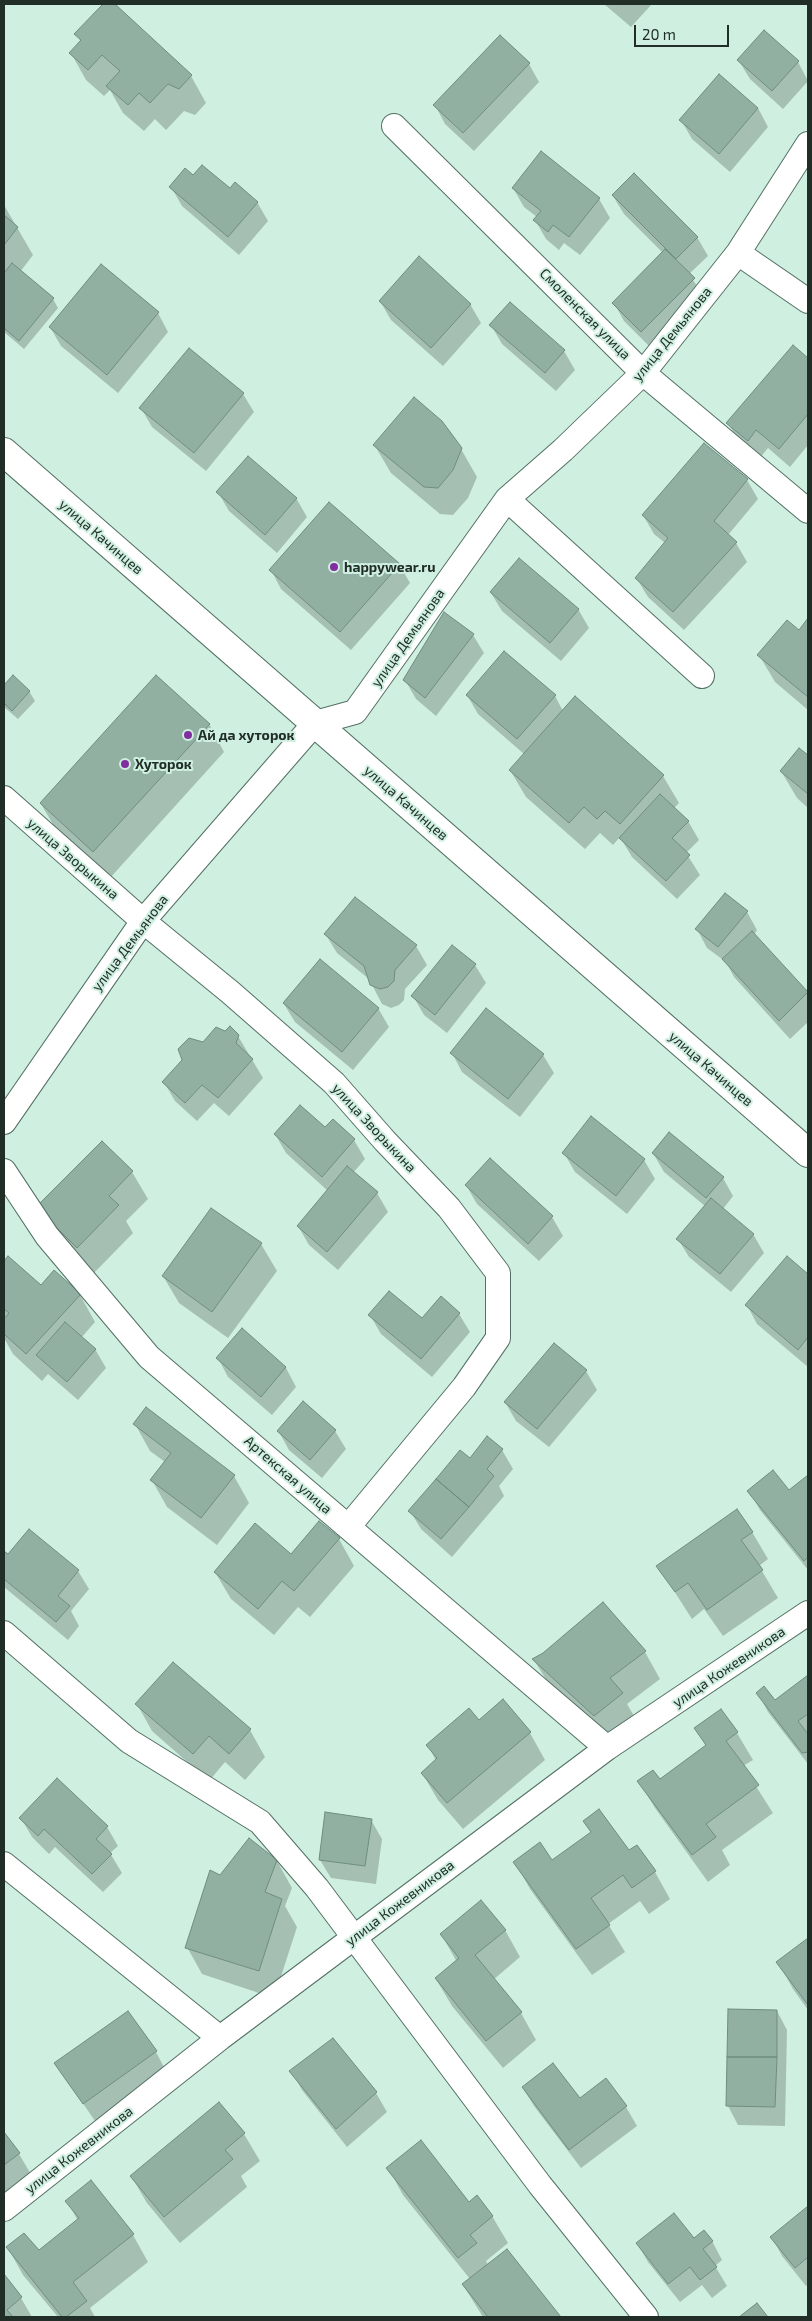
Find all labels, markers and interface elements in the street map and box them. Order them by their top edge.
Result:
scale bar [637,15,732,47]
text: 20 m [642,25,676,43]
street label: Смоленская улица [536,265,634,363]
street label: улица Демьянова [629,283,715,385]
street label: улица Качинцев [56,496,146,578]
place label: happywear.ru [344,559,436,575]
marker: happywear.ru [328,561,340,573]
street label: улица Демьянова [368,586,448,690]
place label: Ай да хуторок [198,727,295,743]
marker: Ай да хуторок [182,729,194,741]
place label: Хуторок [135,756,192,772]
marker: Хуторок [119,758,131,770]
street label: улица Качинцев [361,762,451,844]
street label: улица Зворыкина [24,815,122,903]
street label: улица Демьянова [88,891,172,995]
street label: улица Качинцев [666,1028,756,1110]
street label: улица Зворыкина [328,1080,420,1176]
street label: Артекская улица [241,1432,335,1518]
street label: улица Кожевникова [670,1623,788,1711]
street label: улица Кожевникова [342,1857,458,1949]
street label: улица Кожевникова [22,2103,136,2197]

